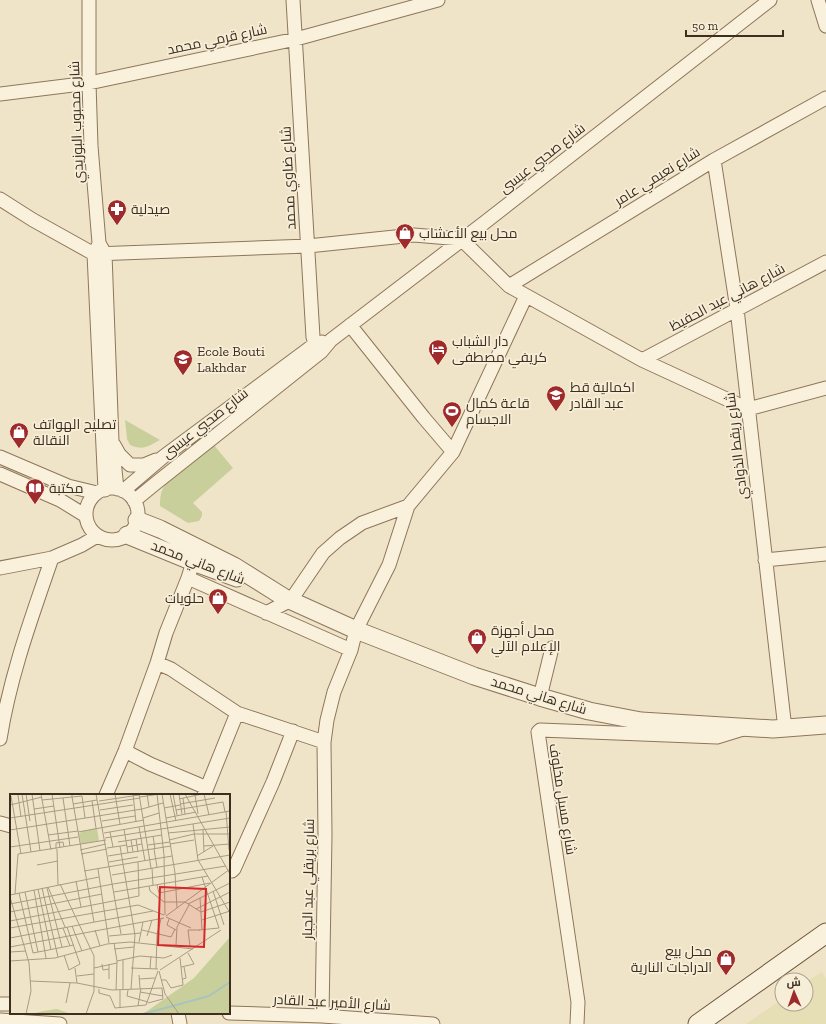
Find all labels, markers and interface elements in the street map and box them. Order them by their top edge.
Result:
scale bar [686,12,783,38]
text: 50 m [692,19,719,33]
street label: شارع قرمي محمد [165,21,269,61]
street label: شارع محبوب البوزيدي [66,60,90,184]
street label: شارع صحبي عيسى [496,120,591,200]
street label: شارع ضاوي محمد [277,126,303,230]
street label: شارع نعيمي عامر [610,143,705,213]
pharmacy icon: صيدلية [106,198,128,226]
place label: صيدلية [131,201,170,218]
shop icon: محل بيع الأعشاب [394,222,416,250]
place label: محل بيع الأعشاب [419,225,518,242]
street label: شارع هاني عبد الحفيظ [667,260,789,338]
place label: دار الشباب كريفي مصطفى [452,333,547,369]
hotel icon: دار الشباب كريفي مصطفى [427,338,449,366]
place label: Ecole Bouti Lakhdar [197,343,265,376]
school or university icon: Ecole Bouti Lakhdar [172,348,194,376]
place label: اكمالية قط عبد القادر [569,379,635,412]
school or university icon: اكمالية قط عبد القادر [545,384,567,412]
street label: شارع صحبي عيسى [159,385,254,465]
street label: شارع ريقط الذوادي [721,391,754,501]
place label: قاعة كمال الاجسام [466,395,530,429]
sports icon: قاعة كمال الاجسام [441,400,463,428]
place label: تصليح الهواتف النقالة [33,416,117,449]
shop icon: تصليح الهواتف النقالة [8,421,30,449]
library icon: مكتبة [24,477,46,505]
place label: مكتبة [49,480,84,497]
street label: شارع هاني محمد [147,537,247,591]
shop icon: حلويات [207,587,229,615]
place label: حلويات [165,590,204,607]
place label: محل أجهزة الإعلام الآلي [491,621,560,658]
shop icon: محل أجهزة الإعلام الآلي [466,627,488,655]
street label: شارع هاني محمد [488,673,589,721]
street label: شارع مسبل مخلوف [545,742,580,856]
inset map [10,794,230,1014]
street label: شارع بريقلي عبد الجبار [299,818,321,941]
place label: محل بيع الدراجات النارية [631,943,712,976]
shop icon: محل بيع الدراجات النارية [715,948,737,976]
north arrow [774,972,814,1012]
text: ش [786,976,801,989]
street label: شارع الأمير عبد القادر [272,991,391,1014]

